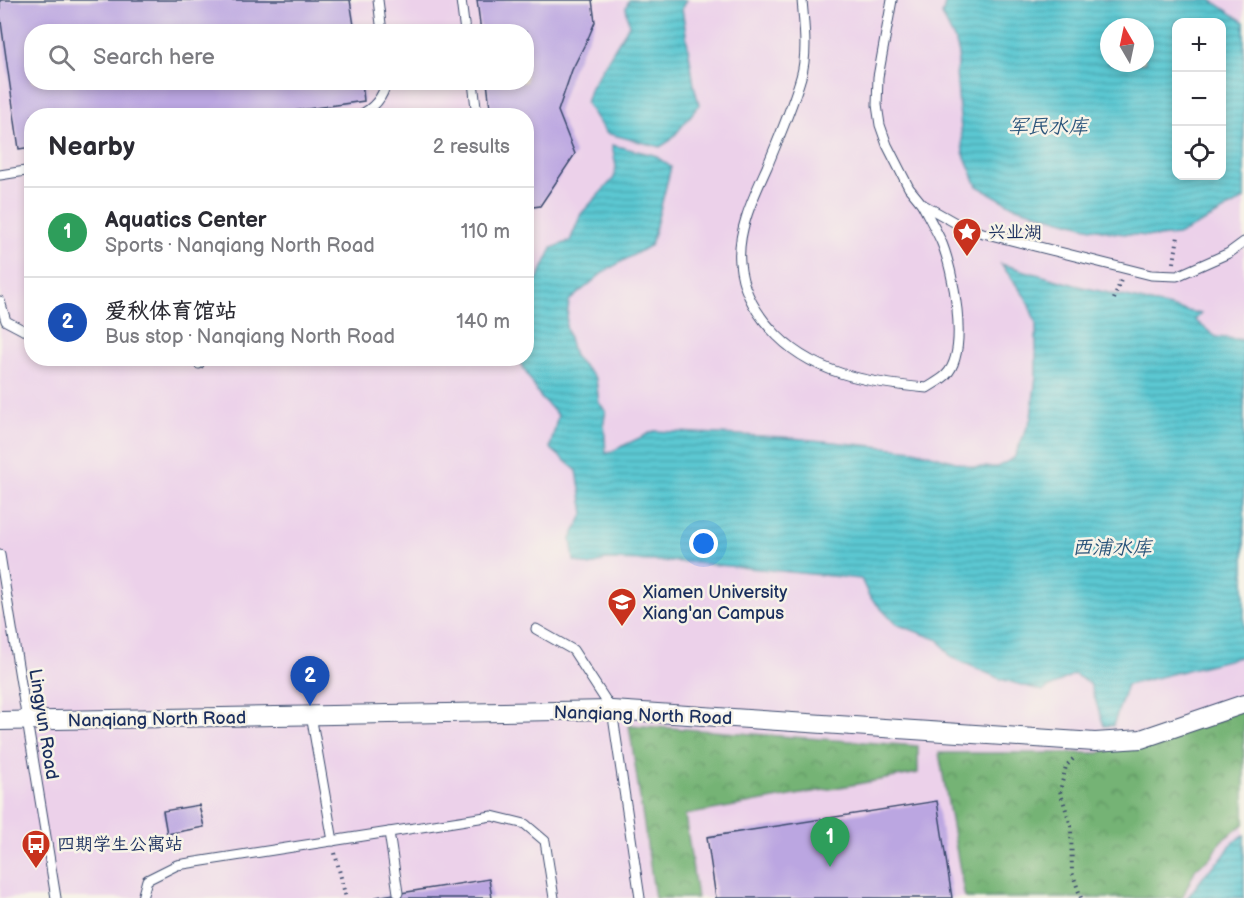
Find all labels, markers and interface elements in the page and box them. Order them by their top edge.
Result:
north arrow [1100,18,1154,72]
map controls [1172,18,1226,180]
button: + [1172,18,1226,72]
search box [24,24,534,90]
icon: search [45,41,78,74]
text: Search here [93,44,215,71]
button: − [1172,72,1226,126]
water label: 军民水库 [1008,115,1090,139]
button: locate [1172,126,1226,180]
text: Nearby [48,132,135,163]
text: 2 results [433,135,510,159]
text: Aquatics Center [105,207,267,234]
place icon: 兴业湖 [951,216,983,258]
text: 1 [63,220,72,244]
text: 110 m [461,220,510,244]
place label: 兴业湖 [988,222,1042,243]
text: Sports · Nanqiang North Road [105,234,375,258]
text: 爱秋体育馆站 [105,298,237,325]
text: 2 [62,310,73,334]
text: 140 m [456,310,510,334]
text: Bus stop · Nanqiang North Road [105,325,395,349]
your location [689,529,718,558]
water label: 西浦水库 [1072,536,1154,560]
place label: Xiamen University Xiang'an Campus [642,582,788,624]
school or university icon: Xiamen University Xiang'an Campus [606,586,638,628]
pin: 2 [290,656,330,706]
street label: Lingyun Road [24,667,63,781]
street label: Nanqiang North Road [553,702,733,729]
street label: Nanqiang North Road [68,707,246,732]
pin: 1 [810,818,850,867]
bus stop icon: 四期学生公寓站 [20,828,52,870]
place label: 四期学生公寓站 [57,834,183,855]

